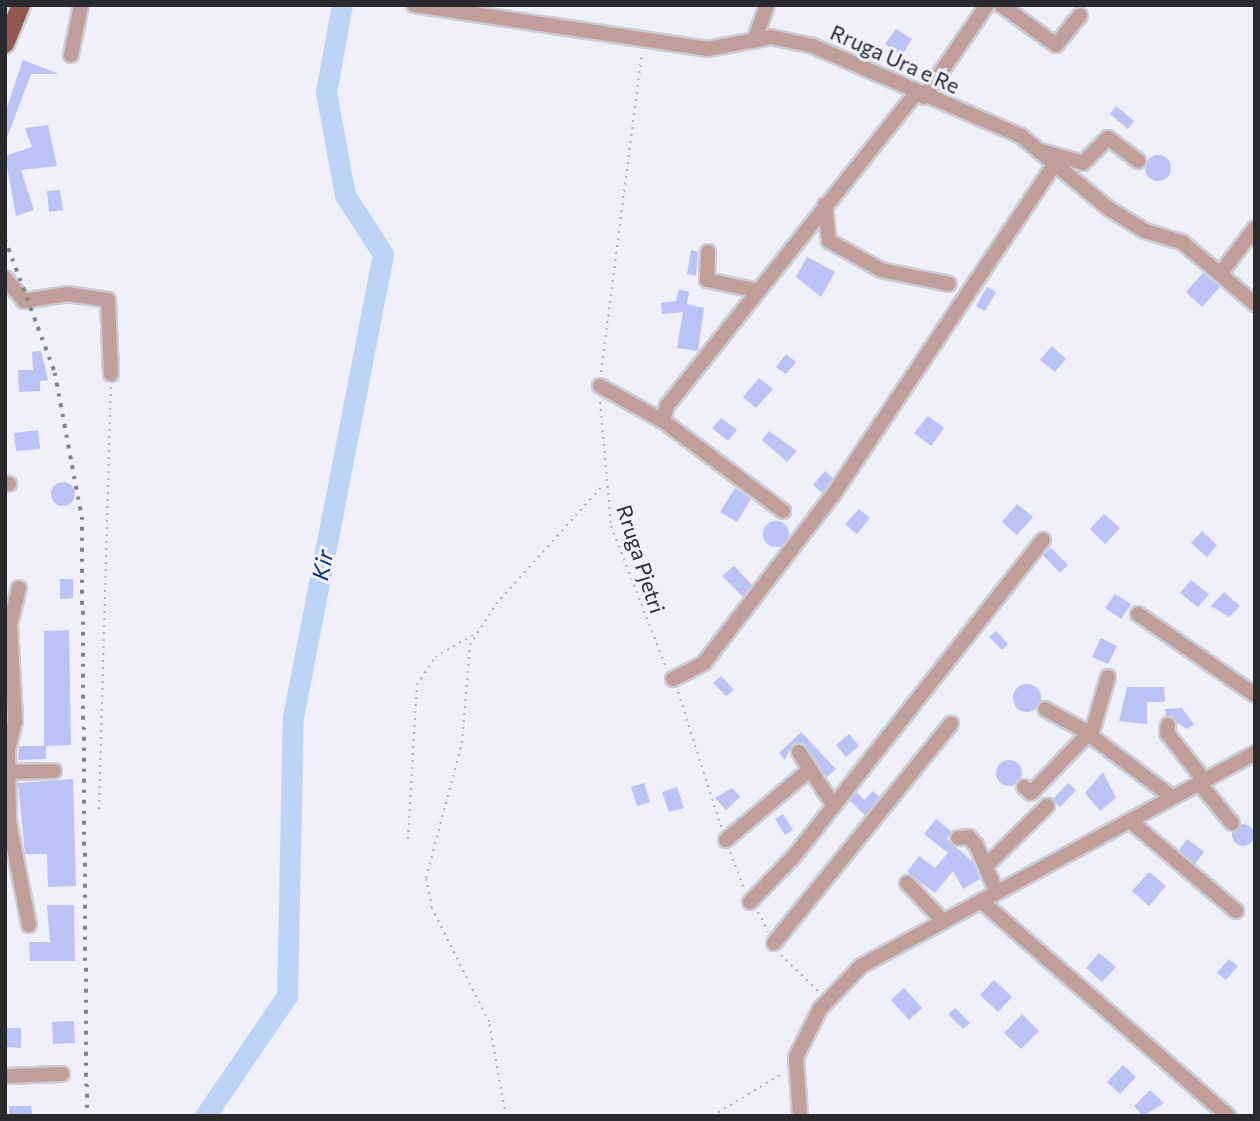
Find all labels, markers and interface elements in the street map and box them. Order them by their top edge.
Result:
street label: Rruga Ura e Re [827,19,963,99]
street label: Rruga Pjetri [612,502,670,616]
water label: Kir [306,547,338,583]

